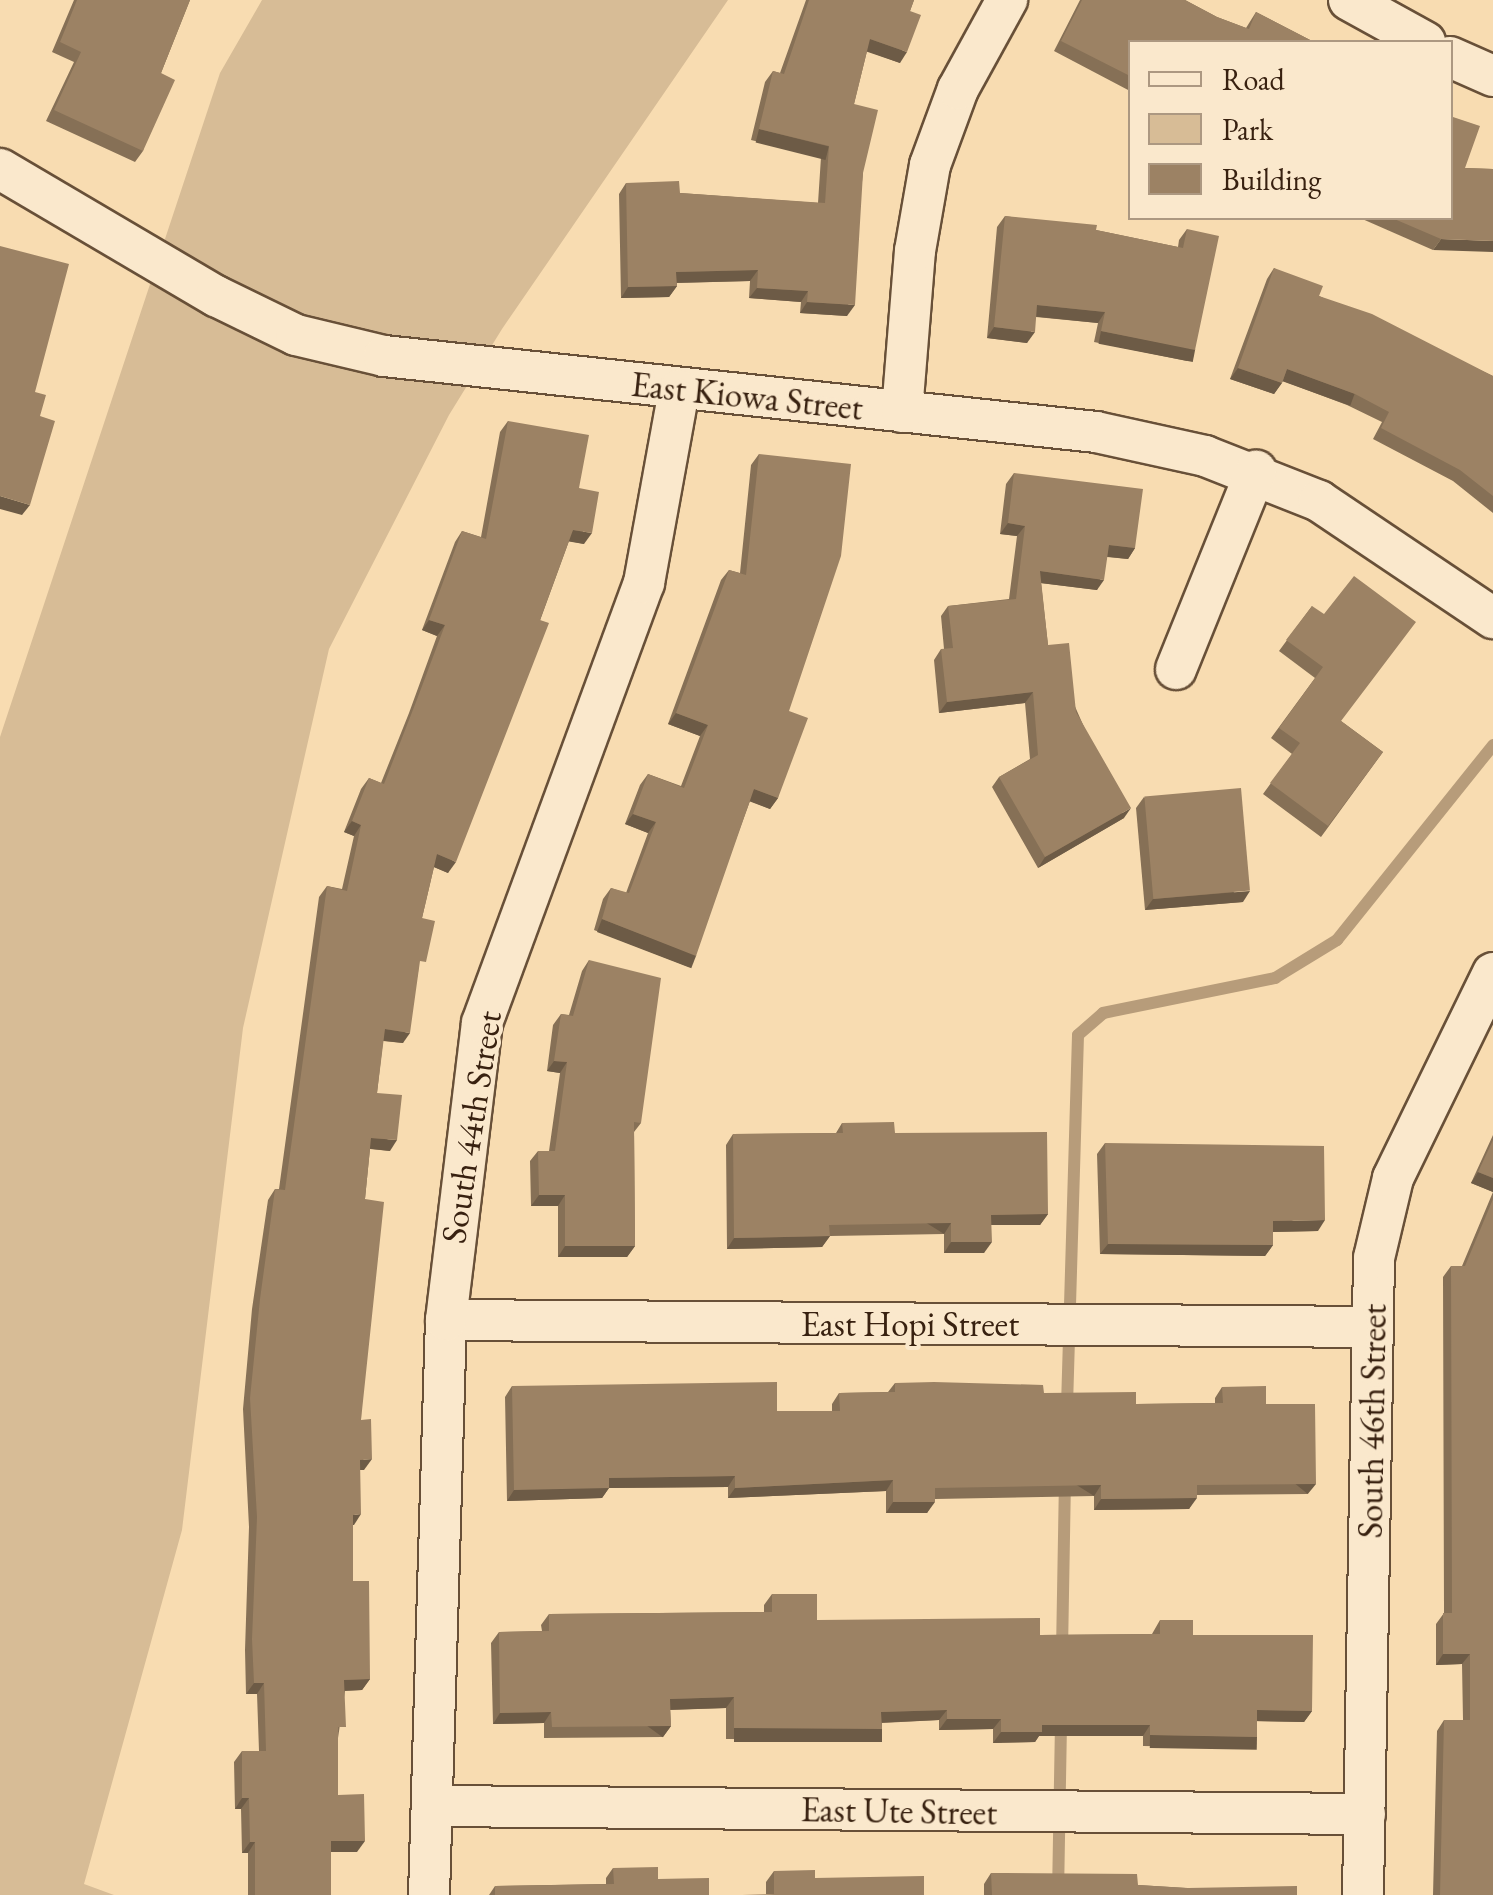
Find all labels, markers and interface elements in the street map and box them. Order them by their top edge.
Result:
legend [1128,40,1453,220]
text: Road [1222,60,1285,99]
text: Park [1222,110,1273,149]
text: Building [1222,160,1321,199]
street label: East Kiowa Street [629,363,865,429]
street label: South 44th Street [432,1008,510,1246]
street label: East Hopi Street [801,1303,1019,1345]
street label: South 46th Street [1349,1303,1395,1539]
street label: East Ute Street [800,1788,998,1834]

